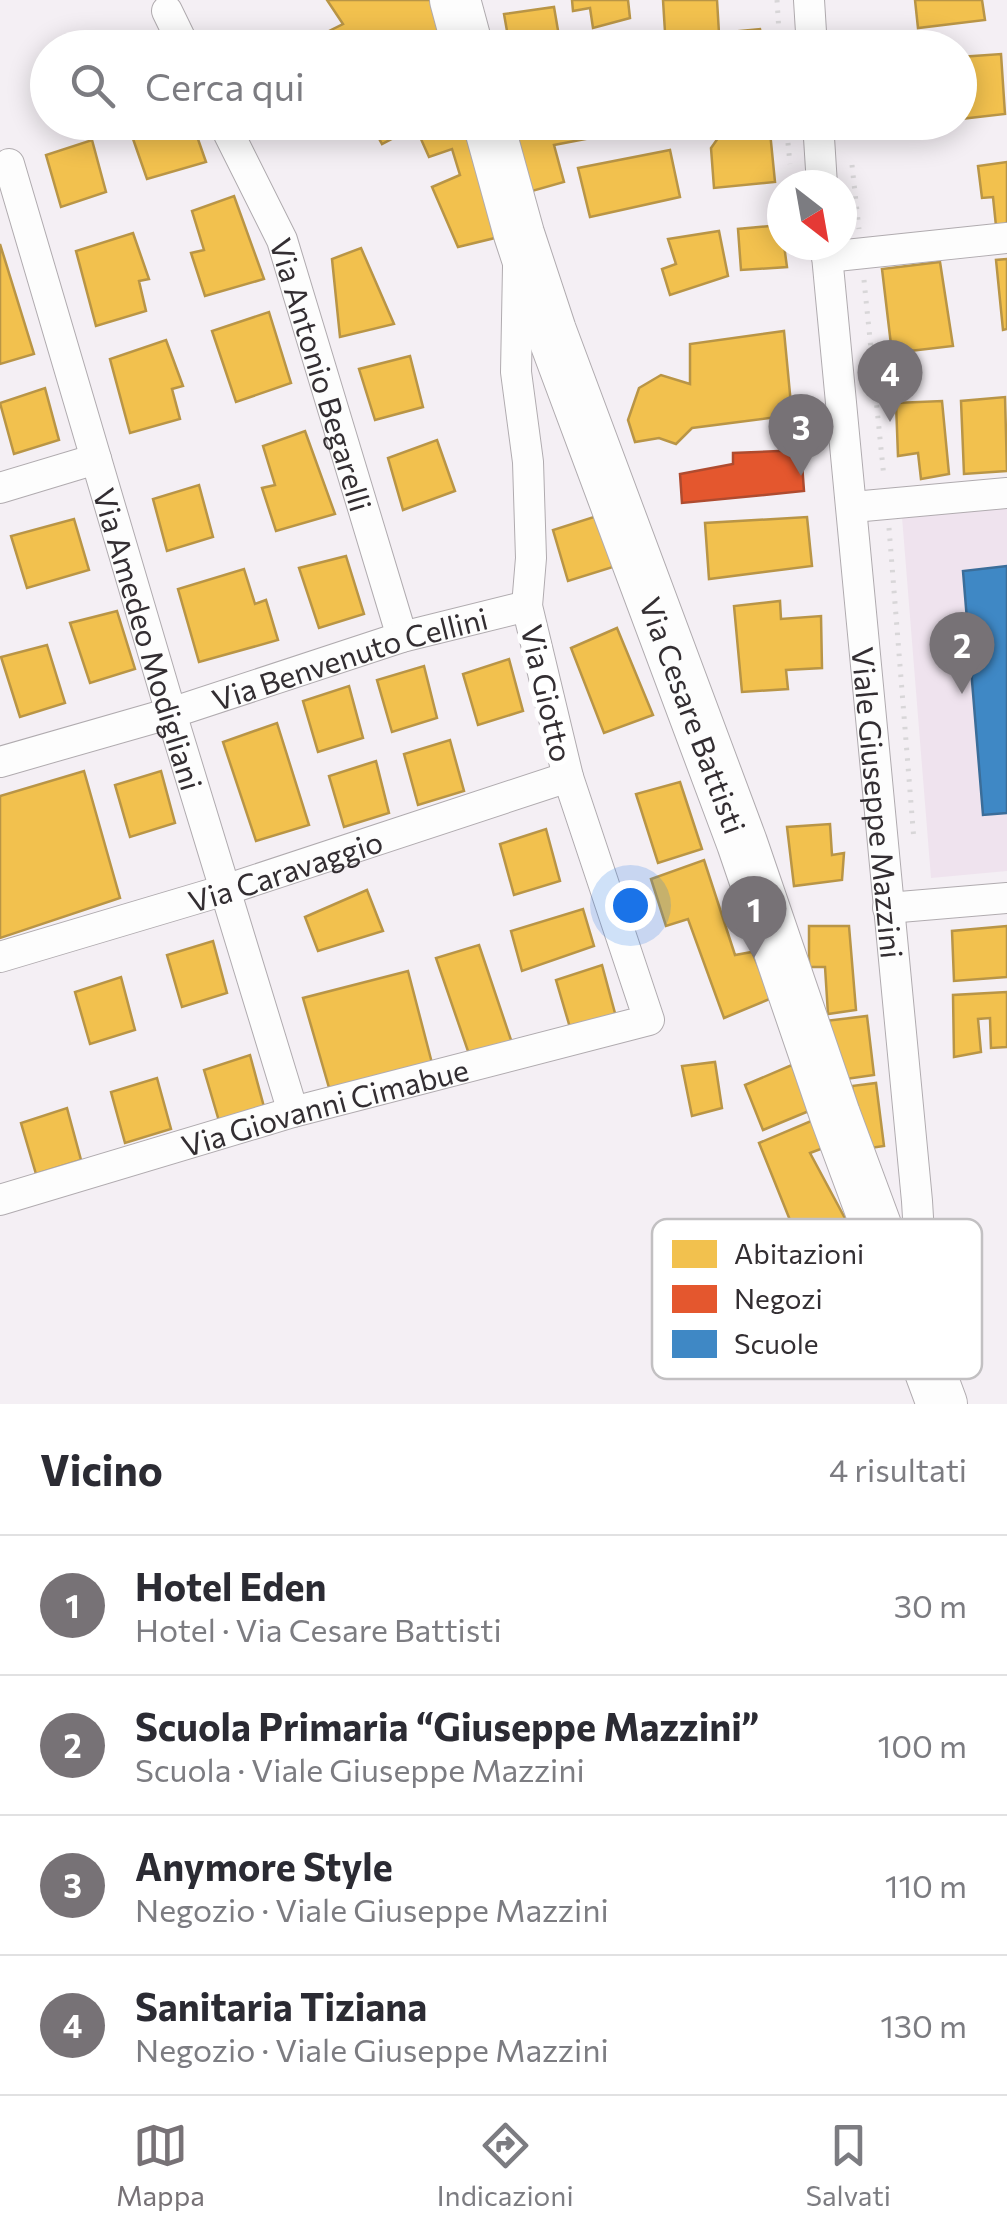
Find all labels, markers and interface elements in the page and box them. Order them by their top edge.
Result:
search box [30,30,977,140]
icon: search [65,58,120,113]
text: Cerca qui [145,62,305,109]
north arrow [767,170,857,260]
street label: Via Antonio Begarelli [264,233,381,515]
pin: 4 [858,340,922,422]
pin: 3 [768,394,834,476]
street label: Via Amedeo Modigliani [87,483,212,794]
street label: Via Cesare Battisti [633,591,755,838]
street label: Via Benvenuto Cellini [207,598,491,717]
pin: 2 [930,612,994,694]
street label: Via Giotto [514,621,582,765]
street label: Viale Giuseppe Mazzini [846,645,912,960]
street label: Via Caravaggio [183,821,387,919]
pin: 1 [722,876,786,958]
your location [605,880,656,931]
street label: Via Giovanni Cimabue [177,1049,472,1163]
legend [652,1219,982,1379]
text: Abitazioni [734,1236,864,1270]
text: Negozi [734,1281,823,1315]
text: Scuole [734,1326,819,1360]
text: Vicino [40,1443,163,1495]
text: 4 risultati [829,1449,967,1489]
text: Hotel Eden [135,1562,326,1609]
text: 1 [65,1585,80,1625]
text: 30 m [894,1585,967,1625]
text: Hotel · Via Cesare Battisti [135,1609,502,1649]
text: Scuola Primaria “Giuseppe Mazzini” [135,1702,759,1749]
text: 2 [63,1725,82,1765]
text: 100 m [878,1725,967,1765]
text: Scuola · Viale Giuseppe Mazzini [135,1749,585,1789]
text: Anymore Style [135,1842,393,1889]
text: 3 [63,1865,82,1905]
text: 110 m [885,1865,967,1905]
text: Negozio · Viale Giuseppe Mazzini [135,1889,609,1929]
text: Sanitaria Tiziana [135,1982,427,2029]
text: 4 [63,2005,82,2045]
text: 130 m [880,2005,967,2045]
text: Negozio · Viale Giuseppe Mazzini [135,2029,609,2069]
tab: Mappa [116,2118,205,2212]
tab: Indicazioni [437,2118,574,2212]
tab: Salvati [805,2118,891,2212]

